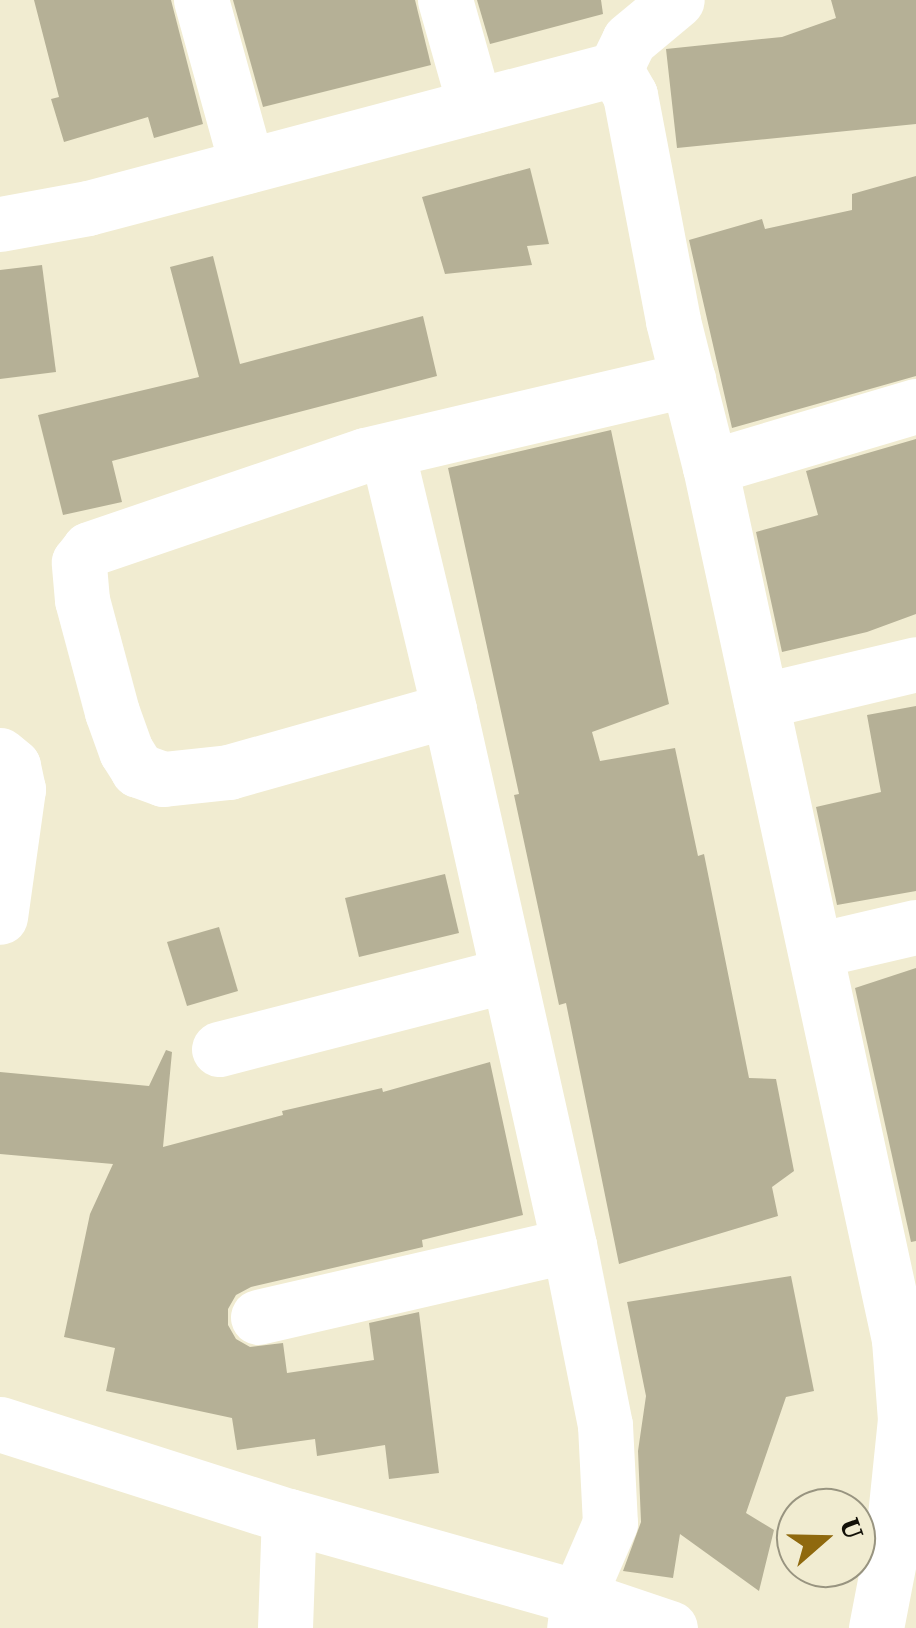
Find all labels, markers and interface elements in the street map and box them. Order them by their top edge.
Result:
north arrow [776,1488,876,1588]
text: U [831,1512,874,1545]

